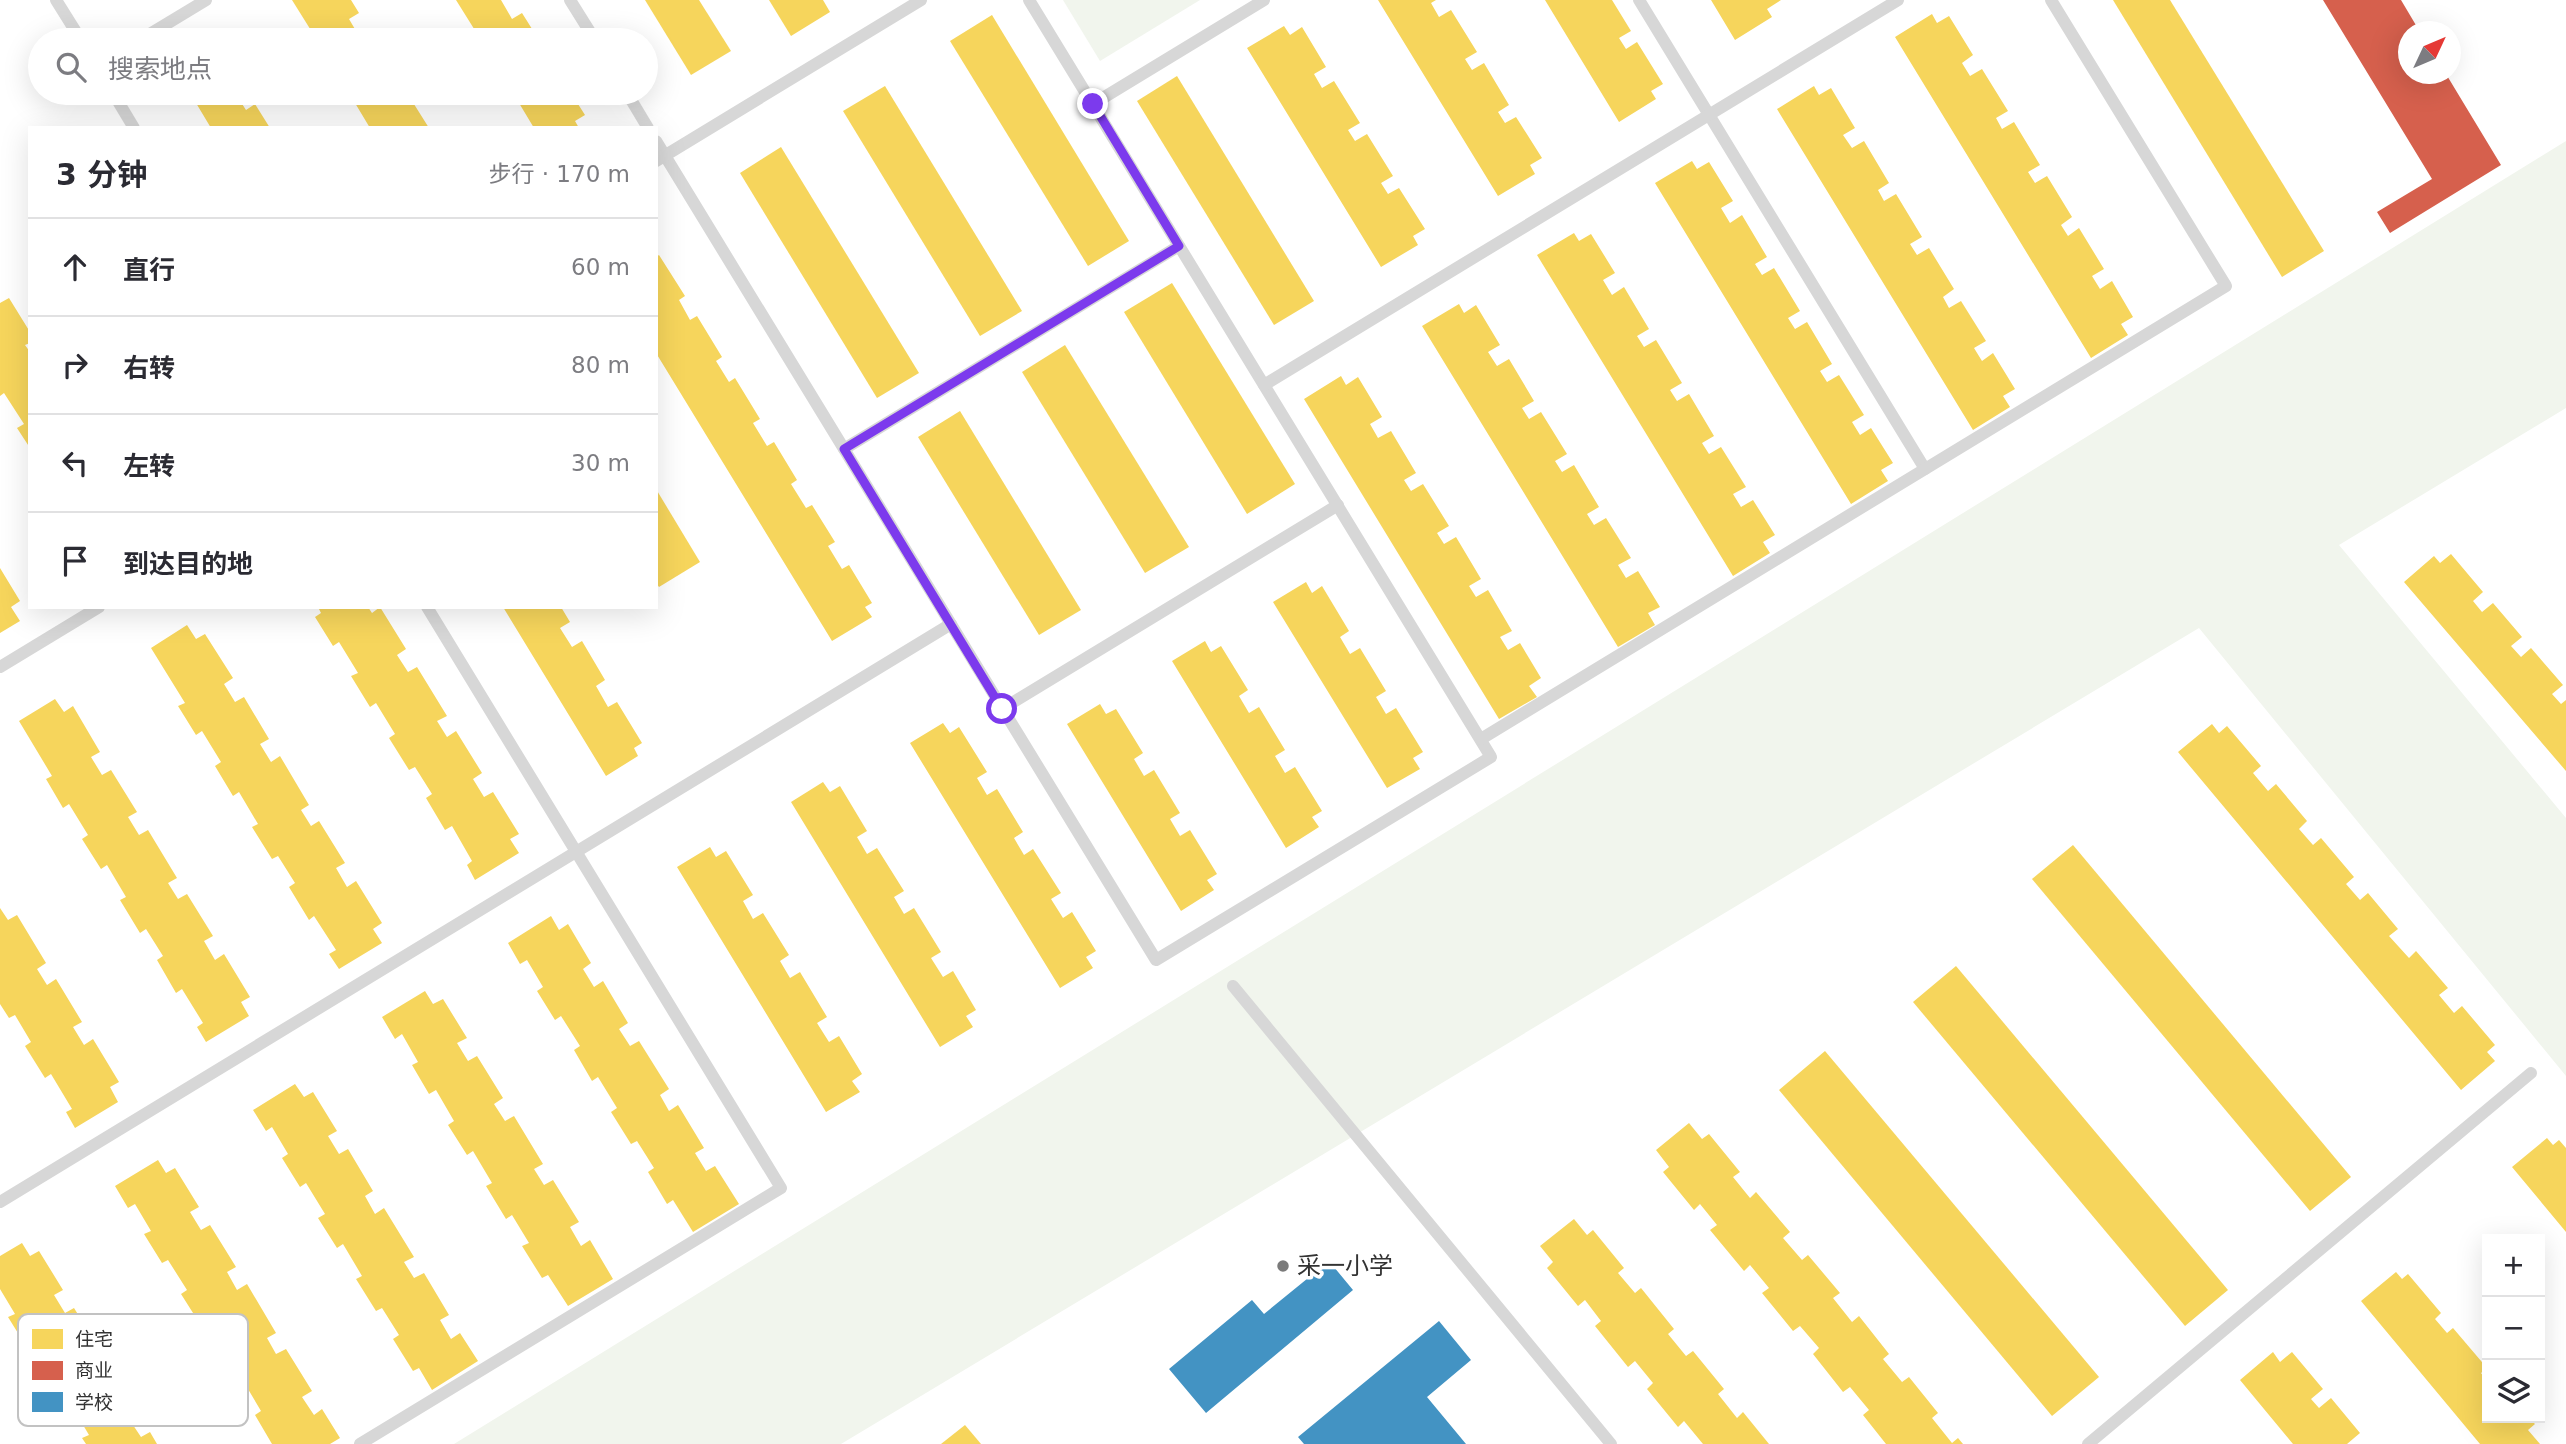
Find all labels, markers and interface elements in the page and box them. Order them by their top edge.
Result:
north arrow [2398,21,2461,84]
search box [28,28,658,105]
icon: search [52,48,90,86]
text: 搜索地点 [108,54,212,84]
route end [1077,88,1108,119]
text: 3 分钟 [56,157,147,192]
text: 步行 · 170 m [488,161,630,187]
icon: ahead [56,248,94,286]
text: 60 m [571,254,630,280]
text: 直行 [123,255,175,285]
icon: right [56,346,94,384]
text: 80 m [571,352,630,378]
text: 右转 [123,353,175,383]
icon: left [56,444,94,482]
text: 30 m [571,450,630,476]
text: 左转 [123,451,175,481]
icon: arrive [56,542,94,580]
text: 到达目的地 [123,549,253,579]
route start [986,693,1017,724]
map controls [2482,1234,2545,1423]
button: + [2482,1234,2545,1297]
place label: 采一小学 [1297,1252,1393,1280]
marker: 采一小学 [1275,1258,1291,1274]
button: − [2482,1297,2545,1360]
legend [18,1314,248,1426]
text: 住宅 [75,1328,113,1350]
text: 商业 [75,1359,113,1381]
button: layers [2482,1360,2545,1423]
text: 学校 [75,1391,113,1413]

